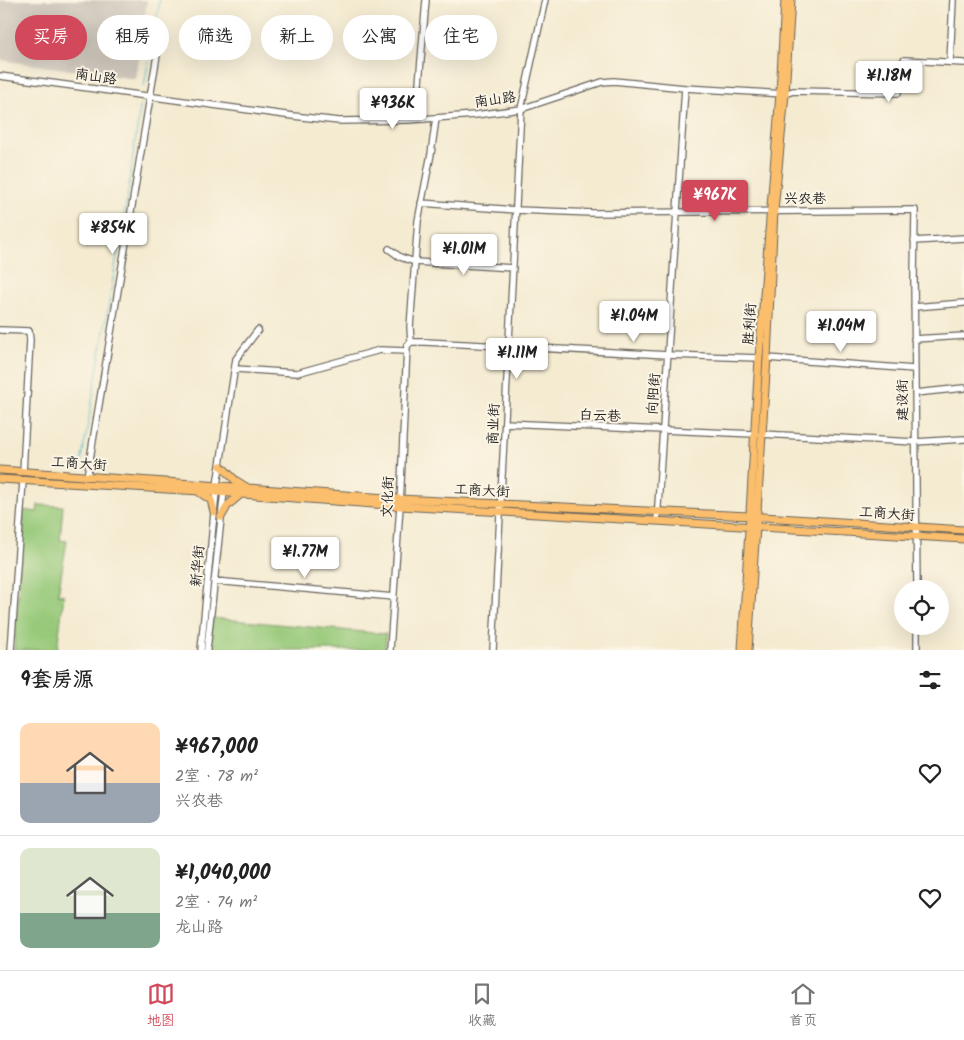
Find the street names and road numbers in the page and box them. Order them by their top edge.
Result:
street label: 南山路 [74,63,118,91]
street label: 南山路 [473,86,517,114]
street label: 兴农巷 [784,188,827,210]
street label: 胜利街 [738,302,762,346]
street label: 向阳街 [642,372,666,416]
street label: 建设街 [892,379,914,421]
street label: 商业街 [482,403,506,445]
street label: 白云巷 [578,404,622,428]
street label: 工商大街 [50,451,108,477]
street label: 文化街 [376,476,400,519]
street label: 工商大街 [453,479,510,503]
street label: 工商大街 [858,501,916,527]
street label: 新华街 [185,544,211,588]

